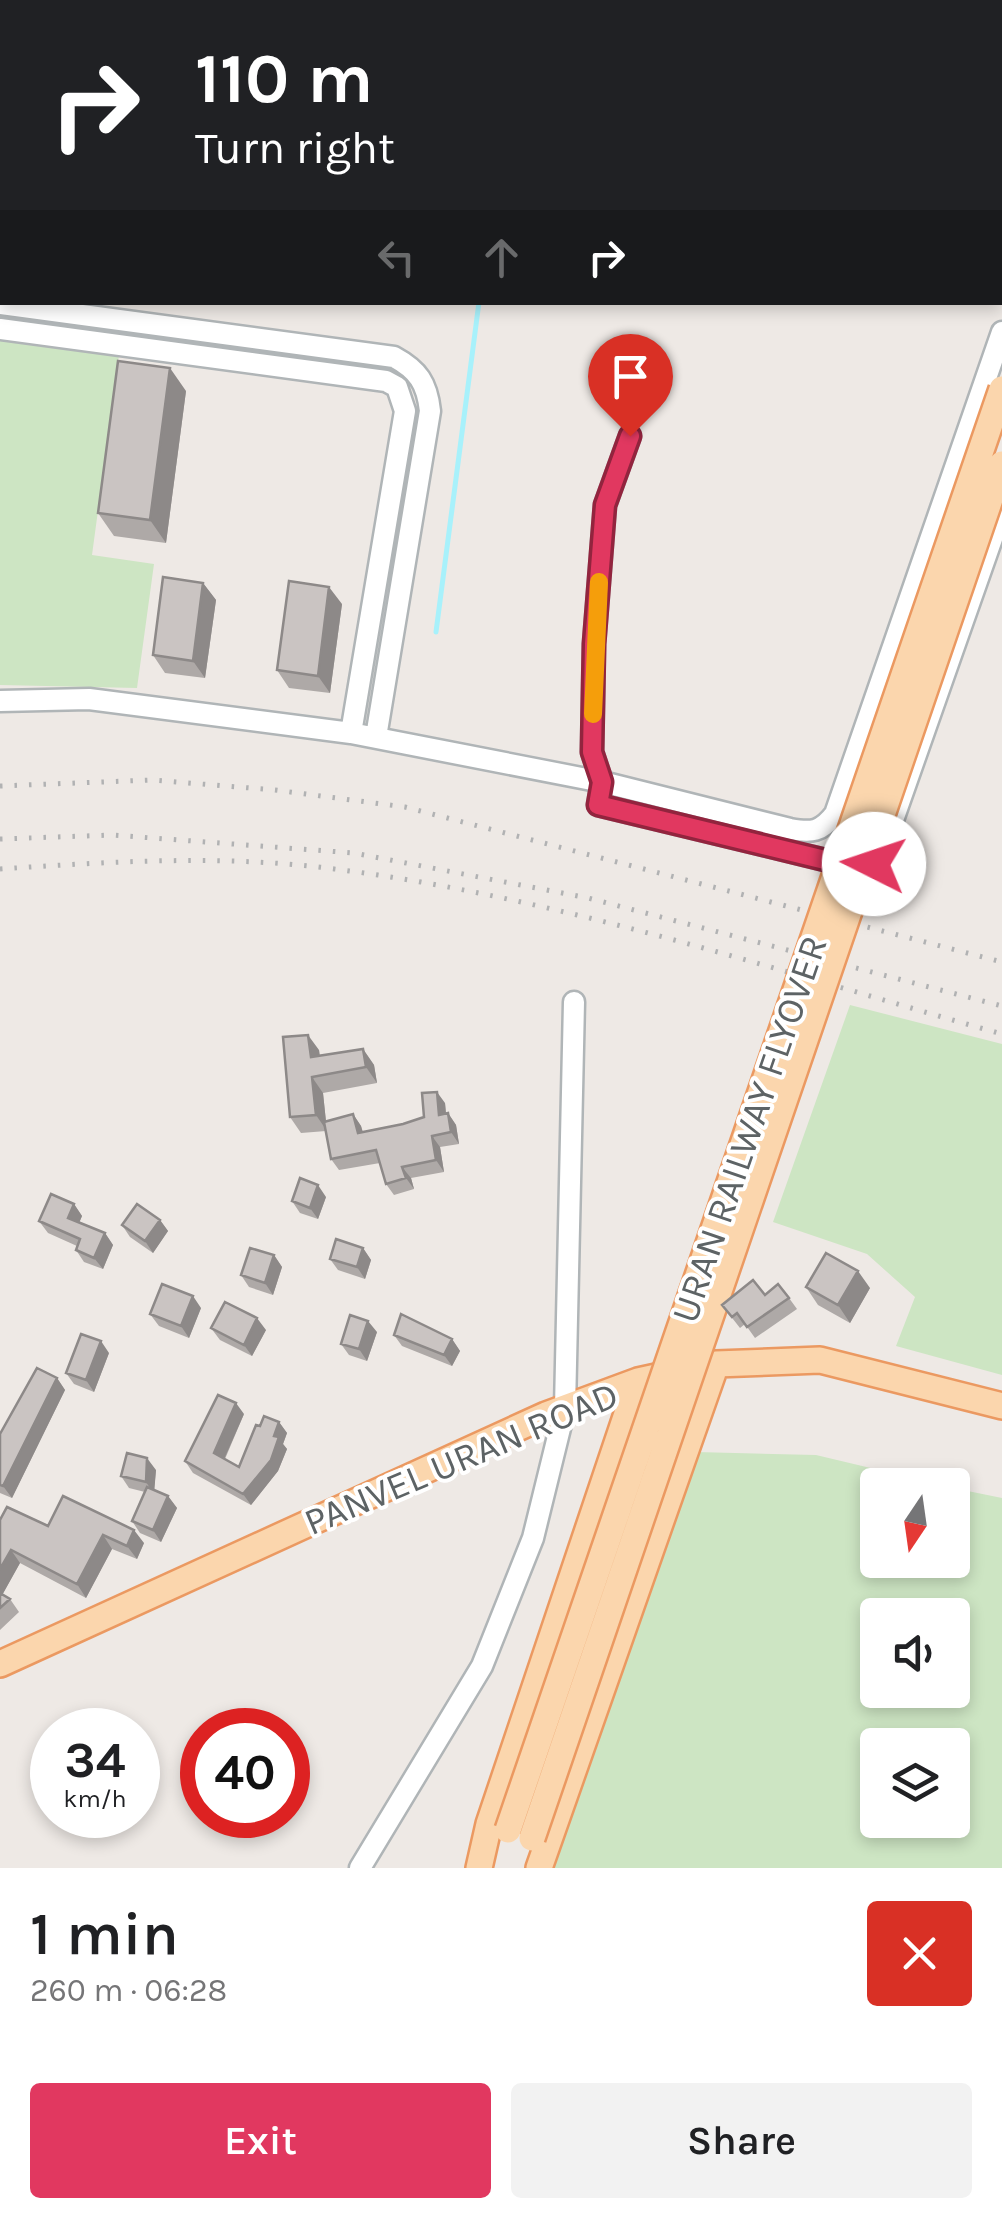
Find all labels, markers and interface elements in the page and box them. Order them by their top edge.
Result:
text: 110 m [195,38,373,120]
icon: right [30,40,160,170]
text: Turn right [195,122,395,174]
icon: left [369,230,424,285]
icon: ahead [474,230,529,285]
icon: right [579,230,634,285]
pin [588,334,673,437]
icon: arrive [603,349,658,404]
position arrow [822,812,926,916]
street label: URAN RAILWAY FLYOVER [662,930,837,1328]
street label: PANVEL URAN ROAD [298,1372,625,1545]
north arrow [860,1468,970,1578]
map controls [860,1468,970,1838]
button: sound [860,1598,970,1708]
speed limit sign: 40 [180,1708,310,1838]
button: layers [860,1728,970,1838]
text: 34 [65,1731,125,1790]
text: km/h [63,1784,127,1813]
text: 1 min [30,1899,179,1969]
button: close [867,1901,972,2006]
text: 260 m · 06:28 [30,1972,227,2009]
button: Exit [30,2083,491,2198]
button: Share [511,2083,972,2198]

